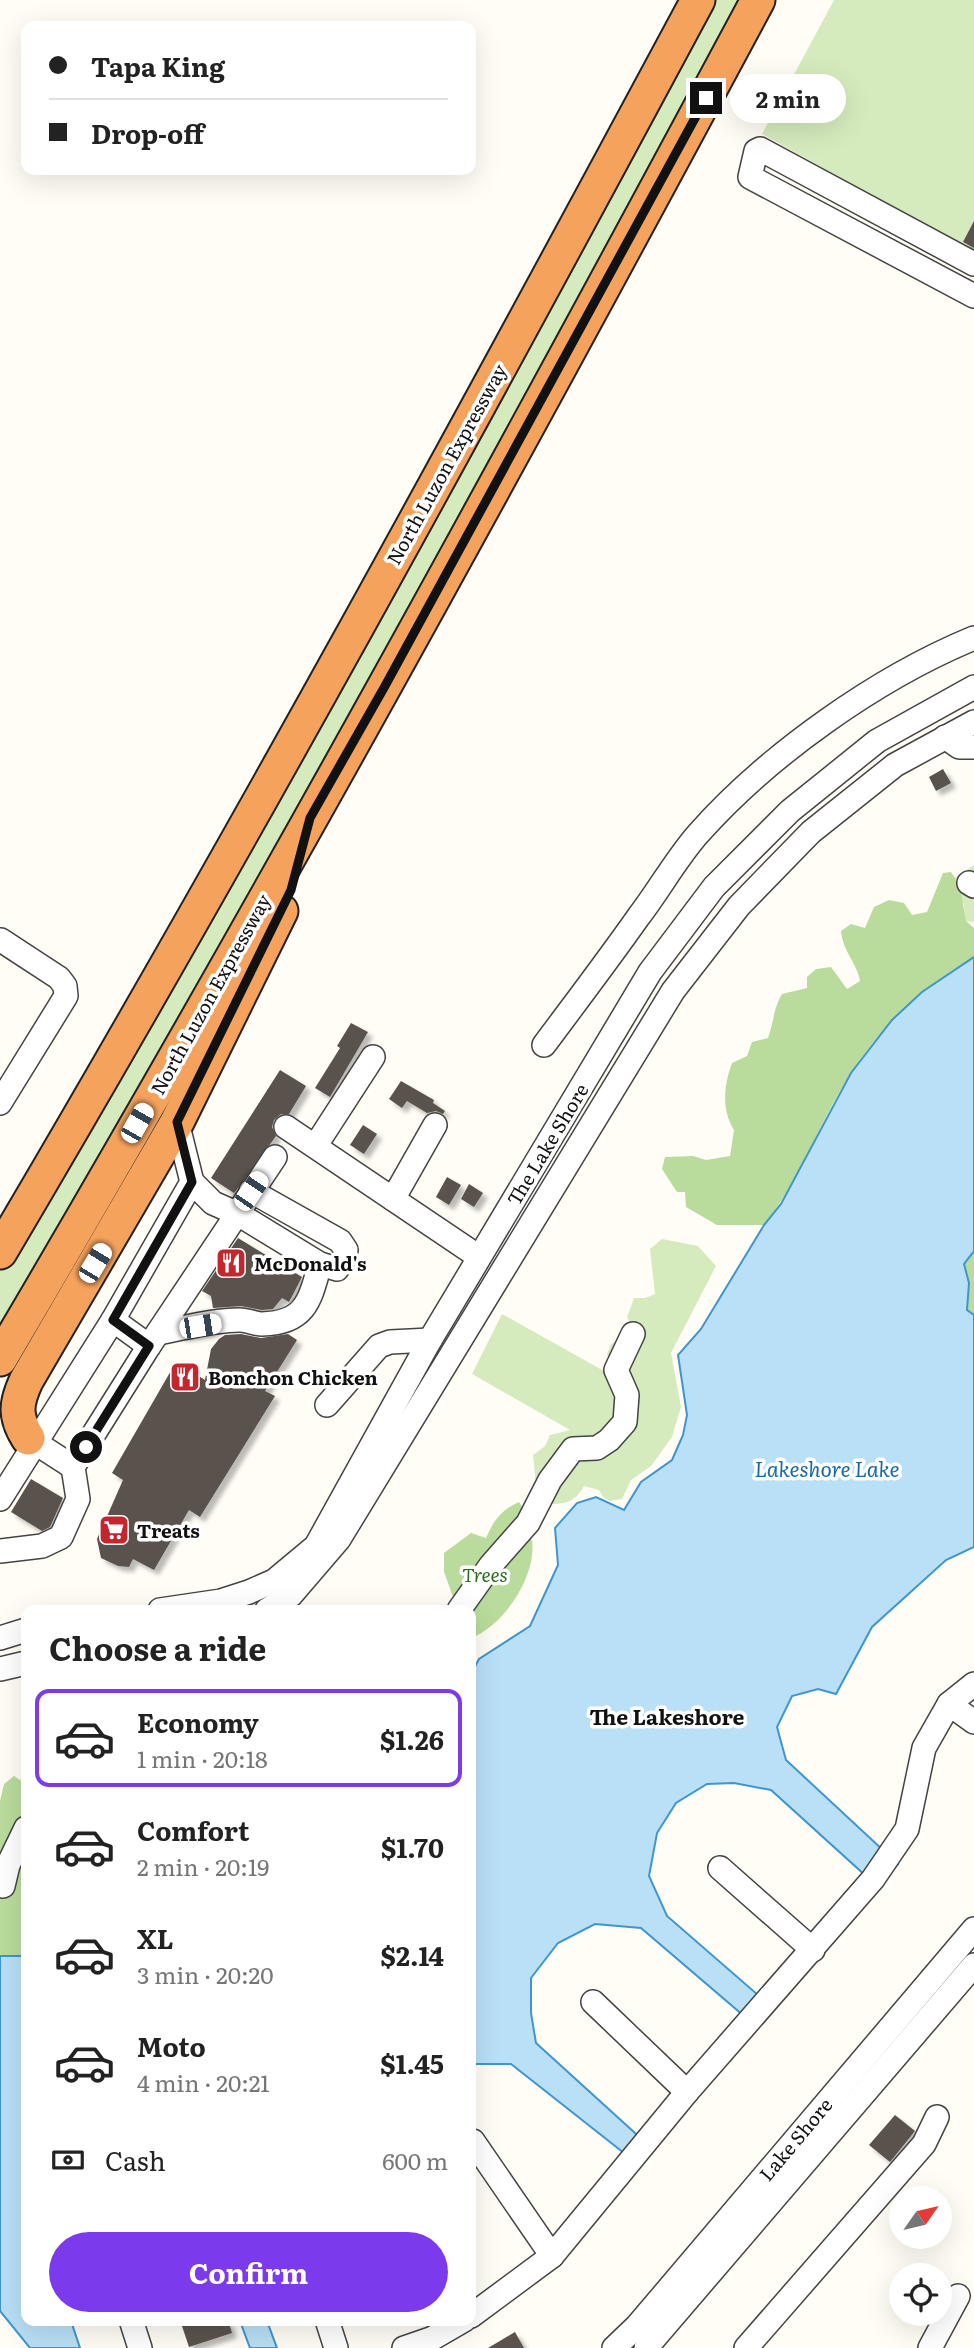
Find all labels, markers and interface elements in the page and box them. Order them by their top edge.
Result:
text: Tapa King [91,46,225,85]
callout: 2 min [730,74,846,122]
text: 2 min [756,81,820,115]
route end [690,82,722,114]
text: Drop-off [91,113,204,152]
street label: North Luzon Expressway [379,359,513,569]
street label: North Luzon Expressway [143,889,277,1099]
street label: The Lake Shore [500,1078,595,1210]
car [118,1100,157,1146]
car [231,1168,272,1214]
car [76,1240,115,1286]
restaurant icon: McDonald's [214,1246,248,1280]
place label: McDonald's [254,1249,366,1277]
car [178,1312,223,1340]
restaurant icon: Bonchon Chicken [168,1360,202,1394]
place label: Bonchon Chicken [208,1363,378,1391]
route start [70,1431,102,1463]
water label: Lakeshore Lake [754,1452,900,1483]
supermarket icon: Treats [97,1513,131,1547]
place label: Treats [137,1516,200,1544]
park label: Trees [462,1560,508,1588]
text: Choose a ride [49,1623,266,1671]
district label: The Lakeshore [590,1700,745,1731]
text: Economy [137,1702,259,1741]
icon: car [53,1707,116,1770]
text: $1.26 [380,1719,444,1758]
text: 1 min · 20:18 [137,1741,268,1775]
text: Comfort [137,1810,249,1849]
icon: car [53,1815,116,1878]
text: $1.70 [381,1827,444,1866]
text: 2 min · 20:19 [137,1849,269,1883]
text: XL [137,1918,174,1957]
icon: car [53,1923,116,1986]
text: $2.14 [381,1935,444,1974]
text: 3 min · 20:20 [137,1957,273,1991]
text: Moto [137,2026,206,2065]
icon: car [53,2031,116,2094]
text: $1.45 [380,2043,444,2082]
text: 4 min · 20:21 [137,2065,270,2099]
street label: Lake Shore [752,2091,838,2187]
text: Cash [105,2140,166,2179]
icon: cash [49,2141,87,2179]
text: 600 m [382,2143,448,2177]
north arrow [889,2186,952,2249]
map controls [889,2186,952,2326]
button: Confirm [49,2232,448,2312]
button: locate [889,2263,952,2326]

